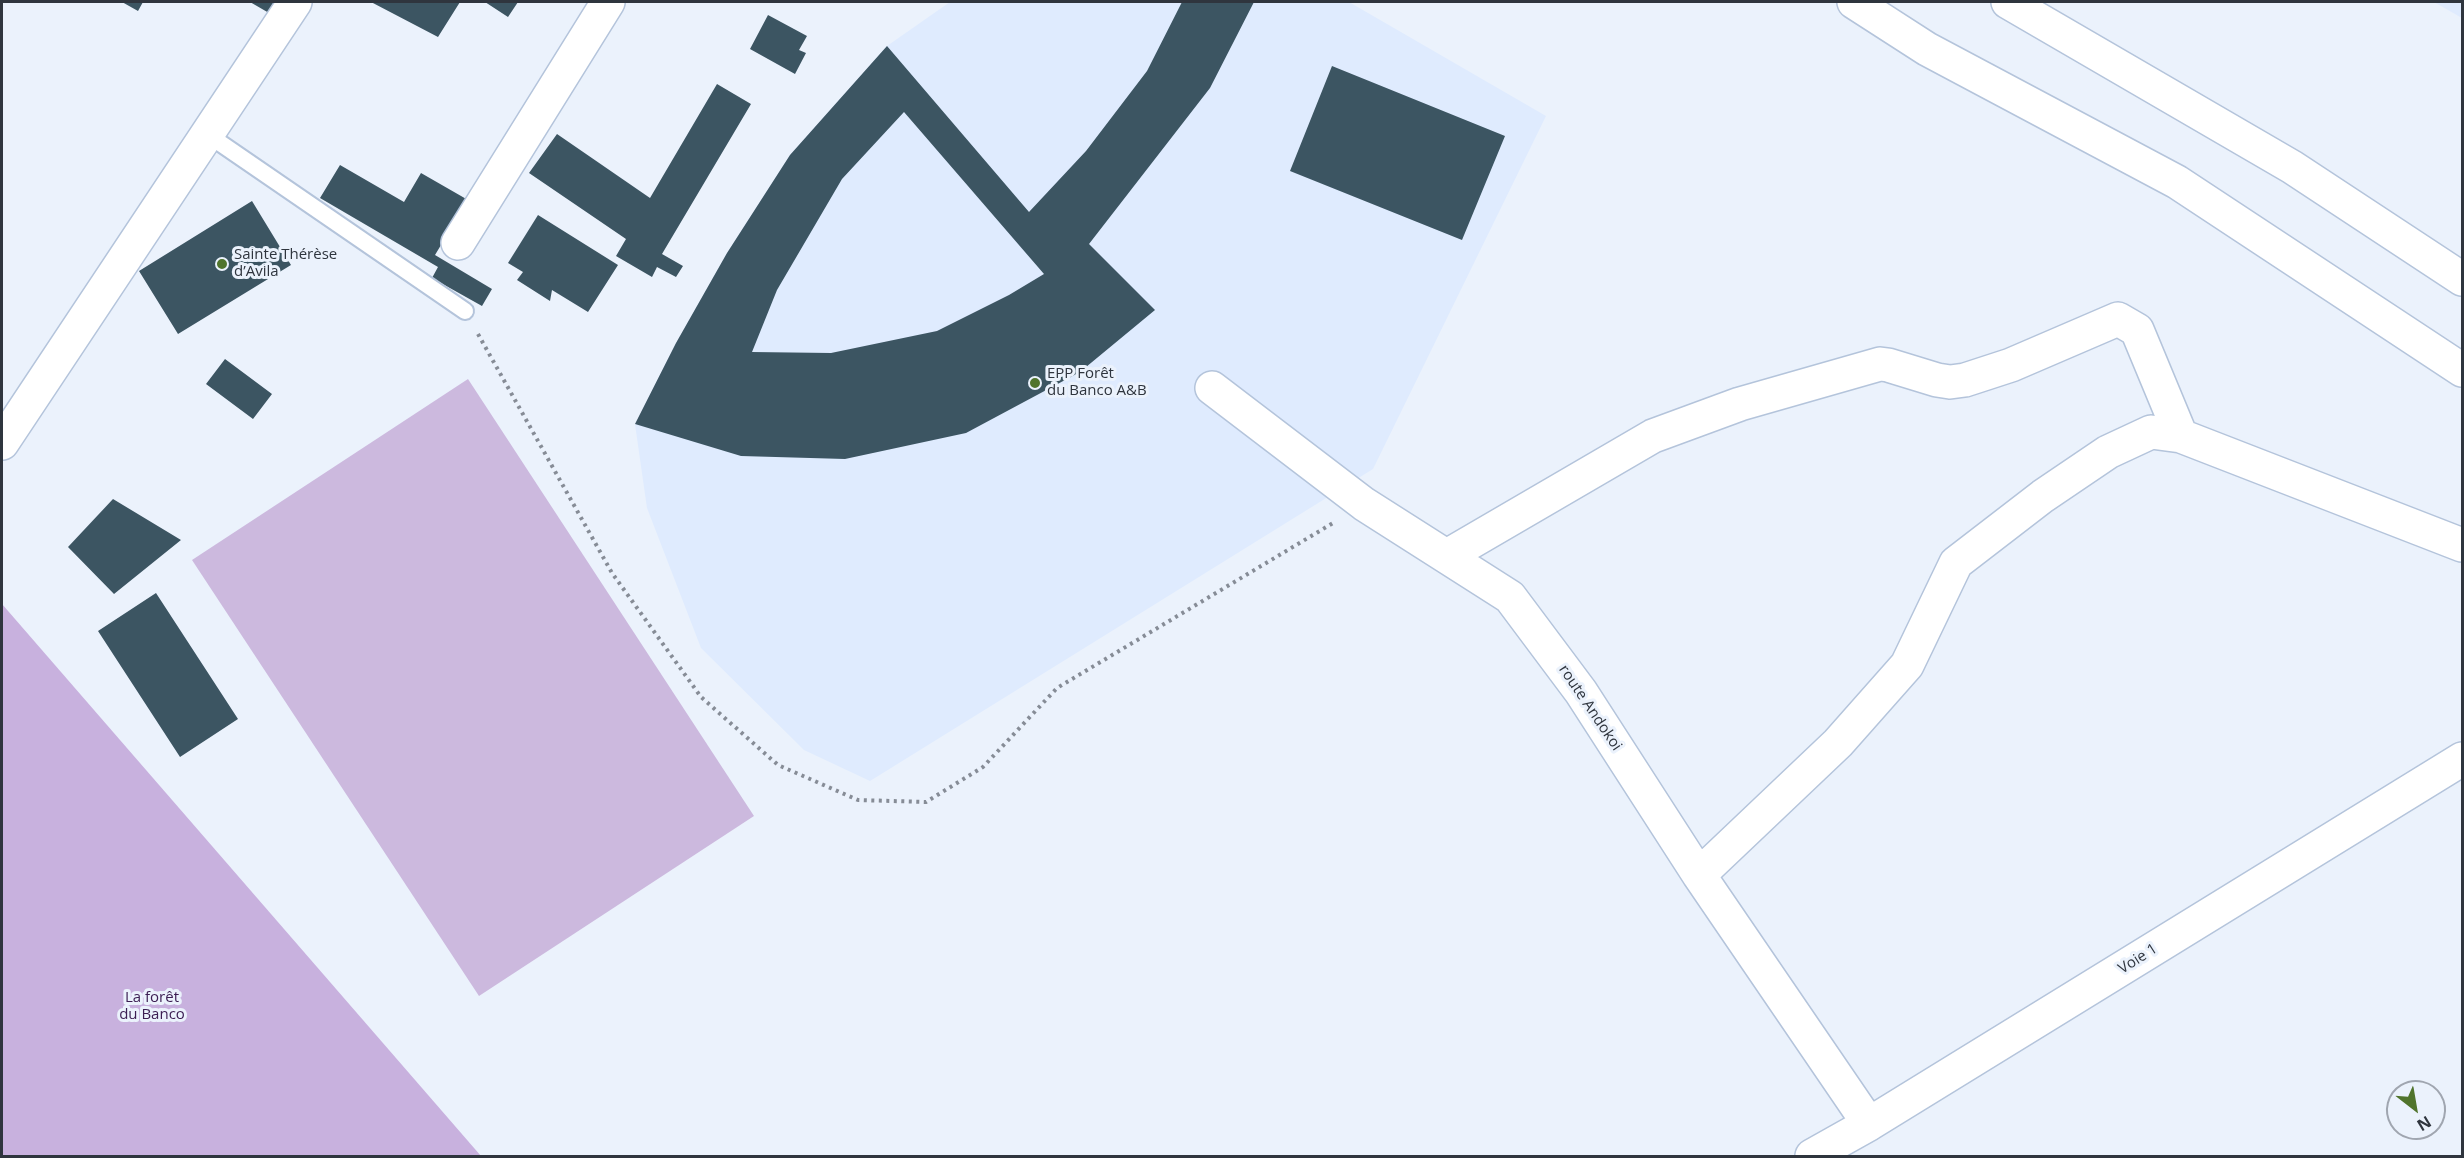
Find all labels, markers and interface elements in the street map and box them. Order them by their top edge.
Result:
place label: Sainte Thérèse d’Avila [234,246,337,281]
marker: Sainte Thérèse d’Avila [215,257,229,271]
place label: EPP Forêt du Banco A&B [1047,365,1147,400]
marker: EPP Forêt du Banco A&B [1028,376,1042,390]
street label: route Andokoi [1555,662,1625,754]
street label: Voie 1 [2115,940,2161,978]
park label: La forêt du Banco [119,989,185,1024]
north arrow [2386,1080,2446,1140]
text: N [2413,1111,2435,1136]

